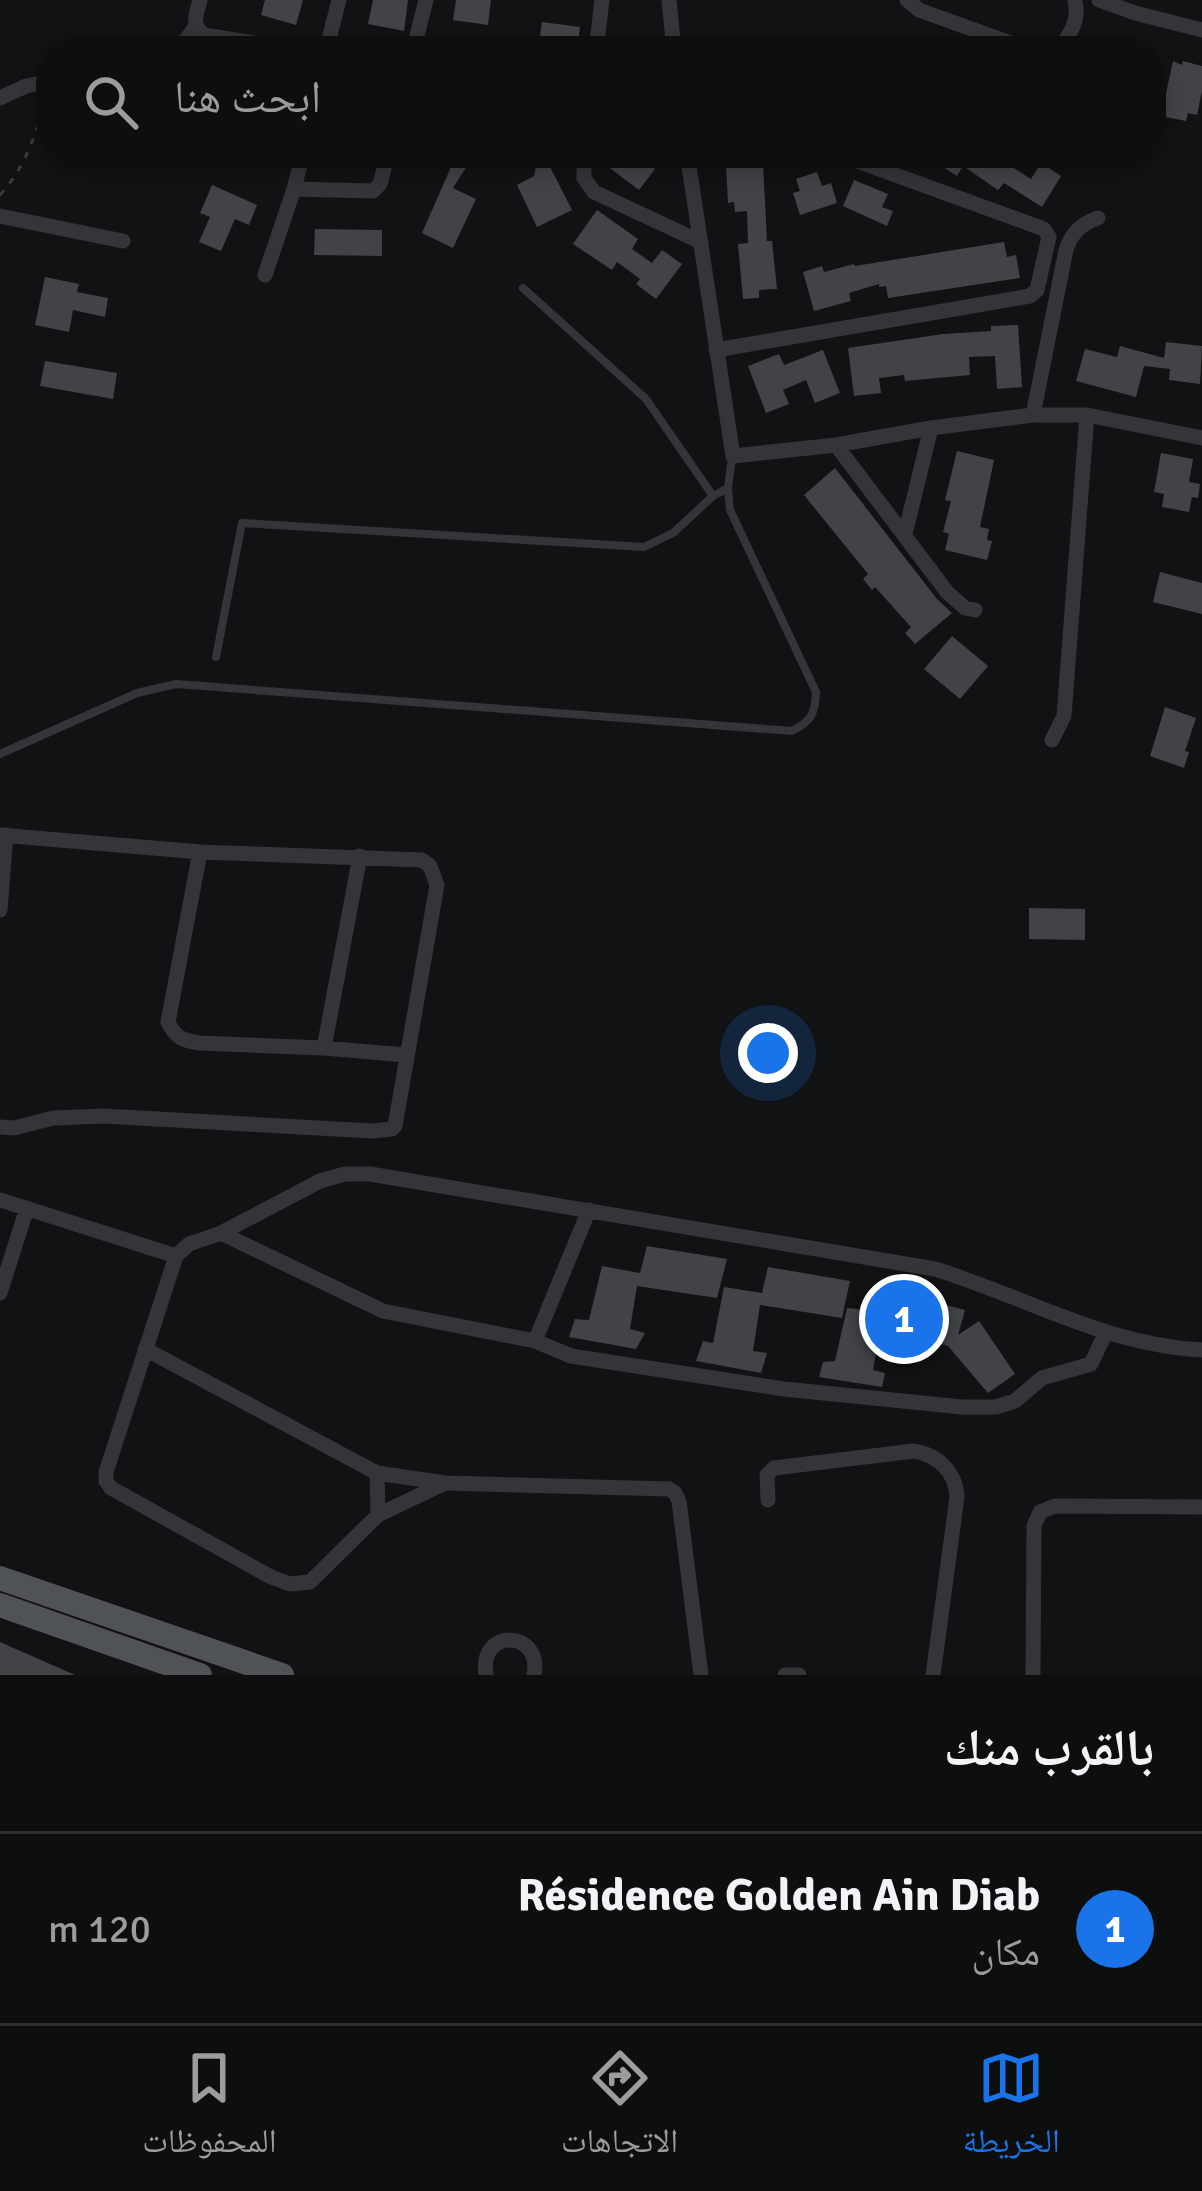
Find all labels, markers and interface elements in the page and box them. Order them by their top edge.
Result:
search box [36,36,1166,168]
icon: search [78,69,144,135]
text: ابحث هنا [174,70,321,125]
your location [738,1023,798,1083]
pin: 1 [865,1274,943,1364]
text: بالقرب منك [944,1717,1154,1780]
text: Résidence Golden Ain Diab [518,1868,1040,1923]
text: 120 m [48,1905,151,1953]
text: 1 [1104,1905,1126,1953]
text: مكان [972,1928,1040,1976]
tab: المحفوظات [142,2045,277,2173]
tab: الاتجاهات [561,2045,678,2173]
tab: الخريطة [963,2045,1060,2173]

